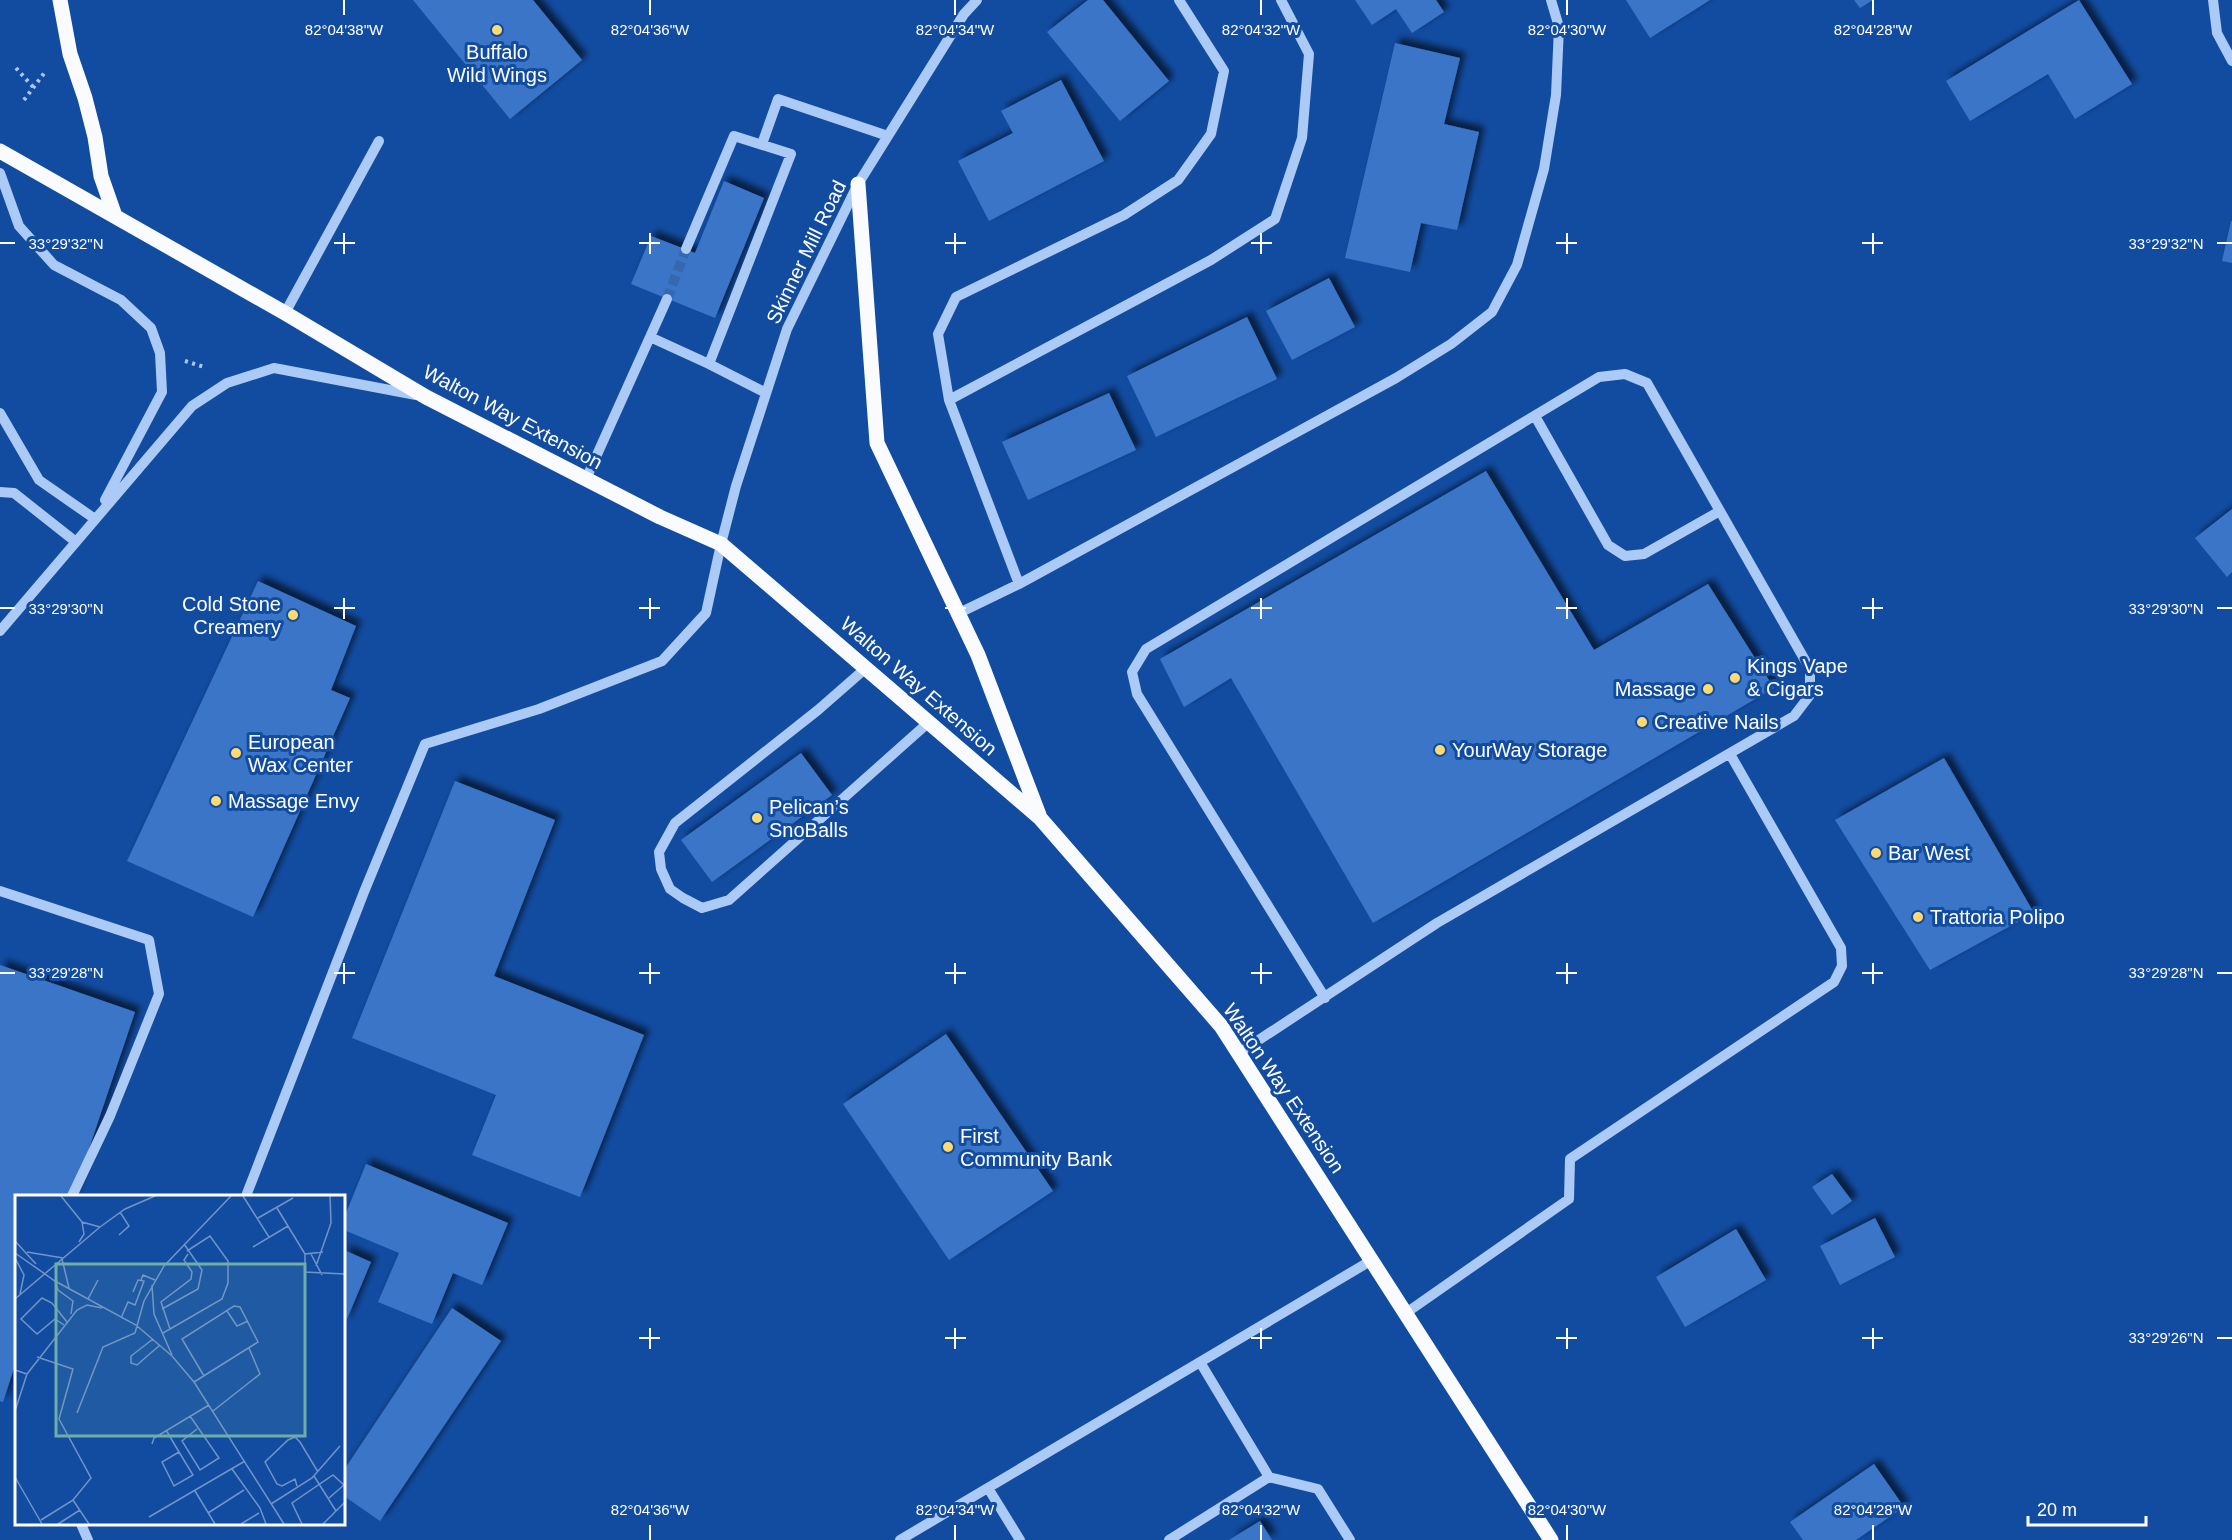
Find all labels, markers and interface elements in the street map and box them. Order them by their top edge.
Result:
text: 82°04'38"W [305,21,384,38]
text: 82°04'36"W [611,21,690,38]
text: 82°04'34"W [916,21,995,38]
text: 82°04'32"W [1222,21,1301,38]
text: 82°04'30"W [1528,21,1607,38]
text: 82°04'28"W [1834,21,1913,38]
marker: Buffalo Wild Wings [490,23,504,37]
place label: Buffalo Wild Wings [447,41,547,86]
street label: Skinner Mill Road [762,177,850,327]
text: 33°29'32"N [28,235,104,252]
text: 33°29'32"N [2128,235,2204,252]
street label: Walton Way Extension [420,360,606,474]
place label: Cold Stone Creamery [182,593,281,638]
text: 33°29'30"N [28,600,104,617]
text: 33°29'30"N [2128,600,2204,617]
marker: Cold Stone Creamery [286,608,300,622]
street label: Walton Way Extension [836,612,1002,760]
place label: Kings Vape & Cigars [1747,655,1848,700]
marker: Kings Vape & Cigars [1728,671,1742,685]
place label: Massage [1615,678,1696,700]
marker: Massage [1701,682,1715,696]
place label: Creative Nails [1654,711,1778,733]
marker: Creative Nails [1635,715,1649,729]
place label: European Wax Center [248,731,353,776]
place label: YourWay Storage [1452,739,1607,761]
marker: YourWay Storage [1433,743,1447,757]
marker: European Wax Center [229,746,243,760]
place label: Massage Envy [228,790,359,812]
marker: Massage Envy [209,794,223,808]
place label: Pelican’s SnoBalls [769,796,849,841]
marker: Pelican’s SnoBalls [750,811,764,825]
place label: Bar West [1888,842,1970,864]
marker: Bar West [1869,846,1883,860]
place label: Trattoria Polipo [1930,906,2065,928]
marker: Trattoria Polipo [1911,910,1925,924]
text: 33°29'28"N [28,964,104,981]
text: 33°29'28"N [2128,964,2204,981]
street label: Walton Way Extension [1219,999,1349,1177]
place label: First Community Bank [960,1125,1113,1170]
marker: First Community Bank [941,1140,955,1154]
inset map [15,1195,345,1525]
text: 33°29'26"N [2128,1329,2204,1346]
scale bar [2028,1489,2146,1527]
text: 20 m [2037,1500,2077,1520]
text: 82°04'36"W [611,1501,690,1518]
text: 82°04'34"W [916,1501,995,1518]
text: 82°04'32"W [1222,1501,1301,1518]
text: 82°04'30"W [1528,1501,1607,1518]
text: 82°04'28"W [1834,1501,1913,1518]

